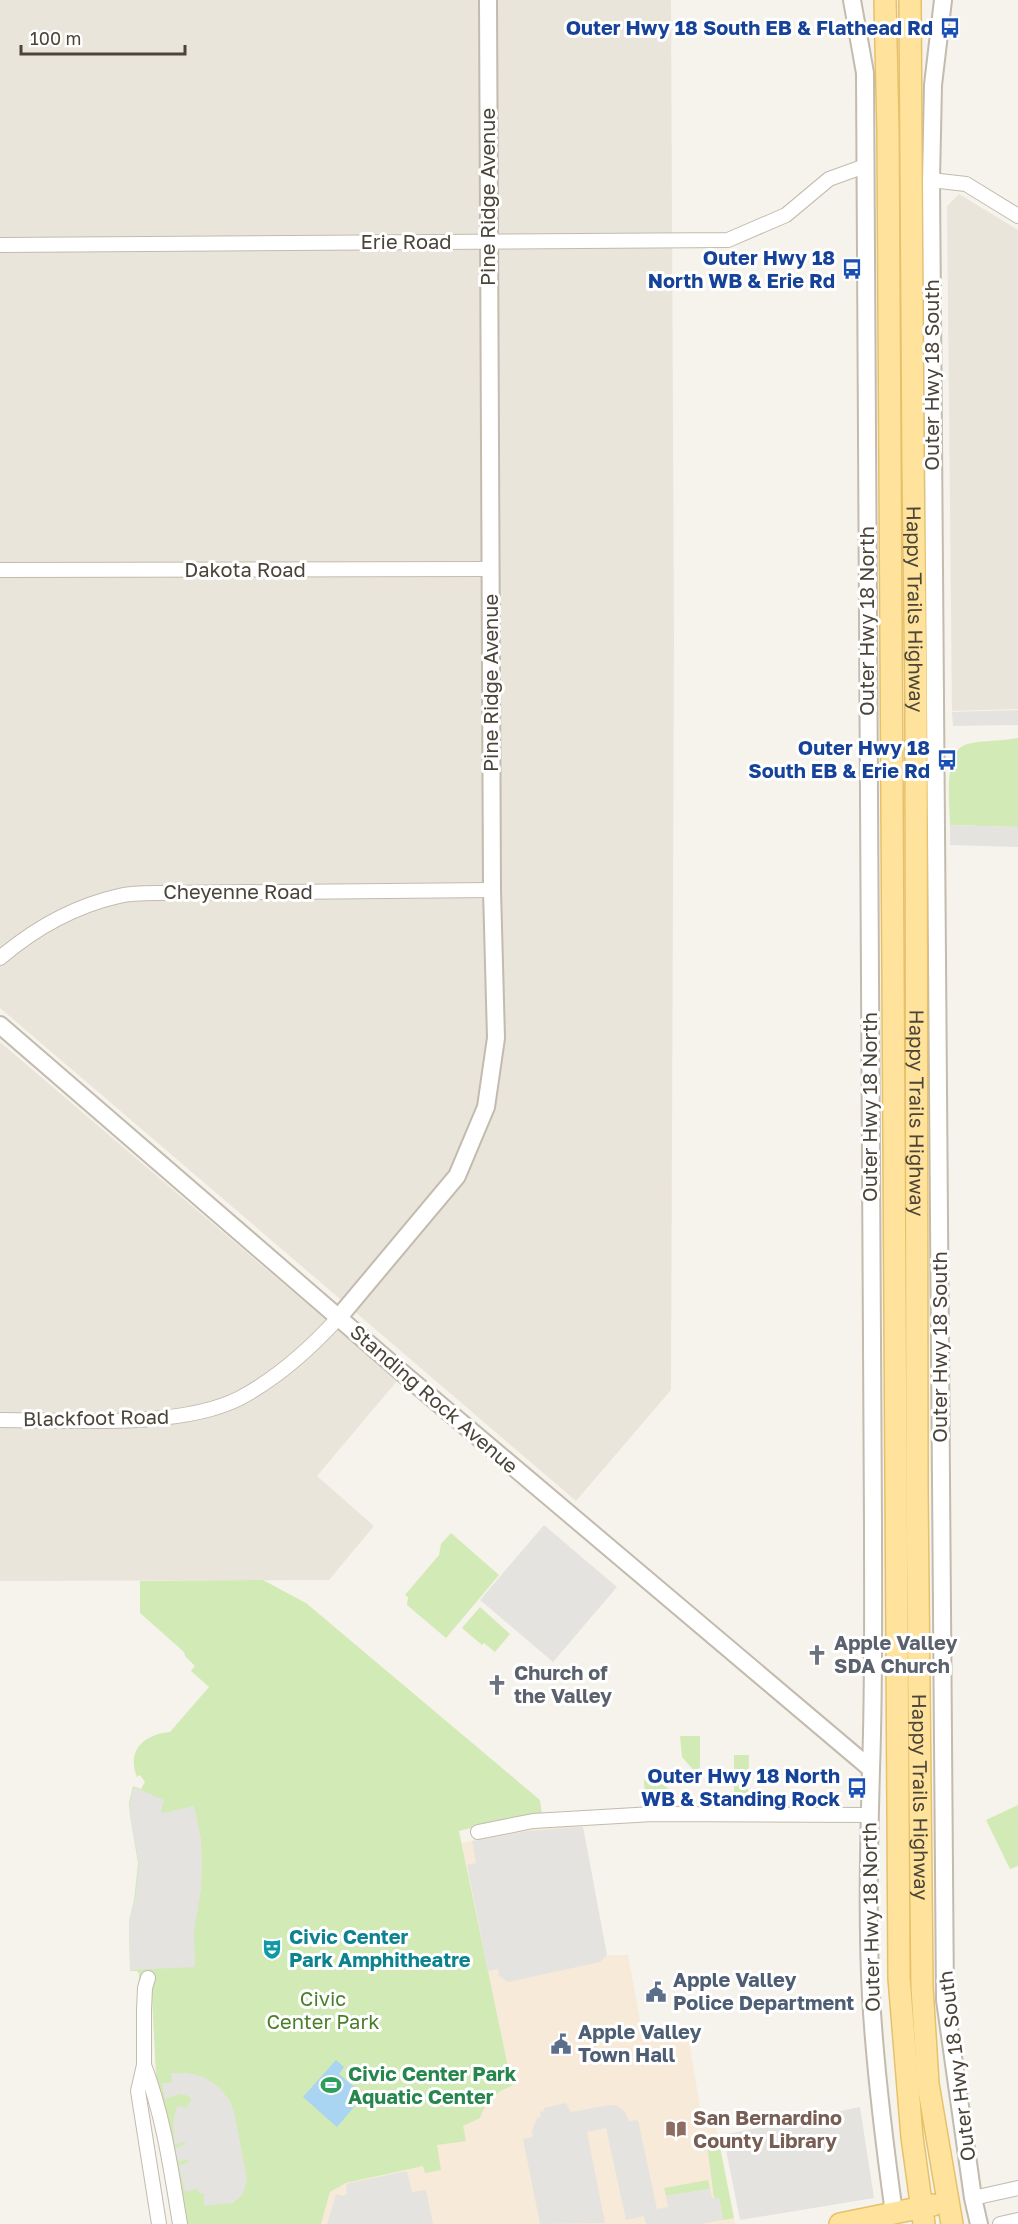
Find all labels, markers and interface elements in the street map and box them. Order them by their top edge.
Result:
place label: Outer Hwy 18 South EB & Flathead Rd [566,15,933,39]
bus stop icon: Outer Hwy 18 South EB & Flathead Rd [938,16,962,40]
scale bar [21,18,184,56]
text: 100 m [30,27,81,49]
street label: Pine Ridge Avenue [475,108,499,286]
street label: Erie Road [361,229,451,253]
place label: Outer Hwy 18 North WB & Erie Rd [648,245,835,292]
bus stop icon: Outer Hwy 18 North WB & Erie Rd [840,257,864,281]
street label: Outer Hwy 18 South [919,279,943,471]
street label: Happy Trails Highway [903,505,929,712]
street label: Outer Hwy 18 North [854,526,878,716]
street label: Dakota Road [184,557,306,581]
street label: Pine Ridge Avenue [478,594,502,772]
place label: Outer Hwy 18 South EB & Erie Rd [748,735,930,782]
bus stop icon: Outer Hwy 18 South EB & Erie Rd [935,748,959,772]
street label: Cheyenne Road [163,879,313,903]
street label: Happy Trails Highway [905,1010,930,1216]
street label: Outer Hwy 18 North [857,1012,881,1202]
street label: Outer Hwy 18 South [927,1251,951,1443]
street label: Standing Rock Avenue [346,1319,523,1478]
street label: Blackfoot Road [23,1404,169,1430]
place label: Apple Valley SDA Church [834,1630,957,1677]
church icon: Apple Valley SDA Church [805,1643,829,1667]
place label: Church of the Valley [514,1660,612,1707]
church icon: Church of the Valley [485,1673,509,1697]
street label: Happy Trails Highway [908,1693,934,1900]
place label: Outer Hwy 18 North WB & Standing Rock [641,1763,840,1810]
bus stop icon: Outer Hwy 18 North WB & Standing Rock [845,1776,869,1800]
street label: Outer Hwy 18 North [856,1822,884,2012]
place label: Civic Center Park Amphitheatre [289,1924,471,1971]
theatre icon: Civic Center Park Amphitheatre [260,1937,284,1961]
place label: Apple Valley Police Department [673,1967,854,2014]
street label: Outer Hwy 18 South [932,1970,980,2163]
public building icon: Apple Valley Police Department [644,1980,668,2004]
park label: Civic Center Park [267,1986,380,2033]
place label: Apple Valley Town Hall [578,2019,701,2066]
public building icon: Apple Valley Town Hall [549,2032,573,2056]
place label: Civic Center Park Aquatic Center [348,2061,517,2108]
sports icon: Civic Center Park Aquatic Center [319,2073,343,2097]
place label: San Bernardino County Library [693,2105,842,2152]
library icon: San Bernardino County Library [664,2117,688,2141]

